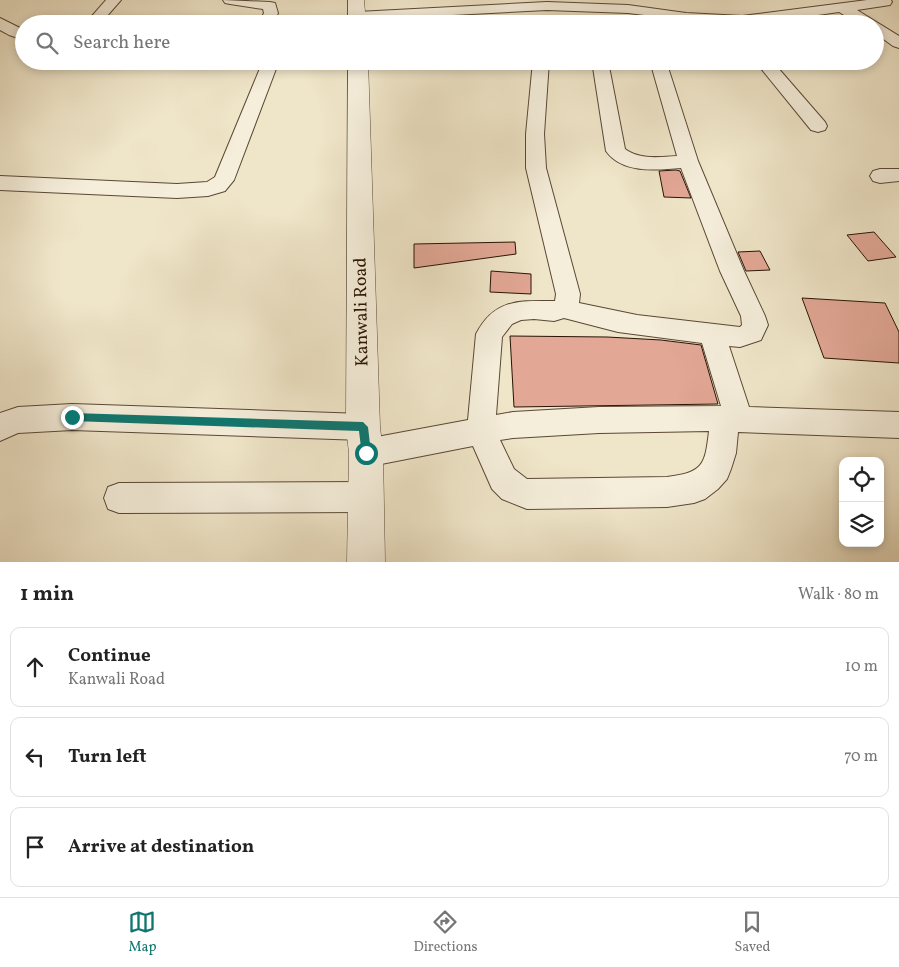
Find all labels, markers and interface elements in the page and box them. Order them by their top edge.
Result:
search box [15,15,884,70]
icon: search [33,29,61,57]
text: Search here [73,30,170,56]
street label: Kanwali Road [349,257,375,367]
route end [61,406,84,429]
route start [355,442,378,465]
map controls [839,457,884,547]
button: locate [839,457,884,502]
button: layers [839,502,884,547]
text: 1 min [20,580,74,609]
text: Walk · 80 m [798,584,879,606]
text: Continue [68,643,151,669]
icon: ahead [21,653,49,681]
text: 10 m [845,656,878,678]
text: Kanwali Road [68,669,165,691]
icon: left [21,743,49,771]
text: Turn left [68,744,147,770]
text: 70 m [844,746,878,768]
icon: arrive [21,833,49,861]
text: Arrive at destination [68,834,254,860]
tab: Map [128,908,156,957]
tab: Directions [413,908,478,957]
tab: Saved [734,908,771,957]

